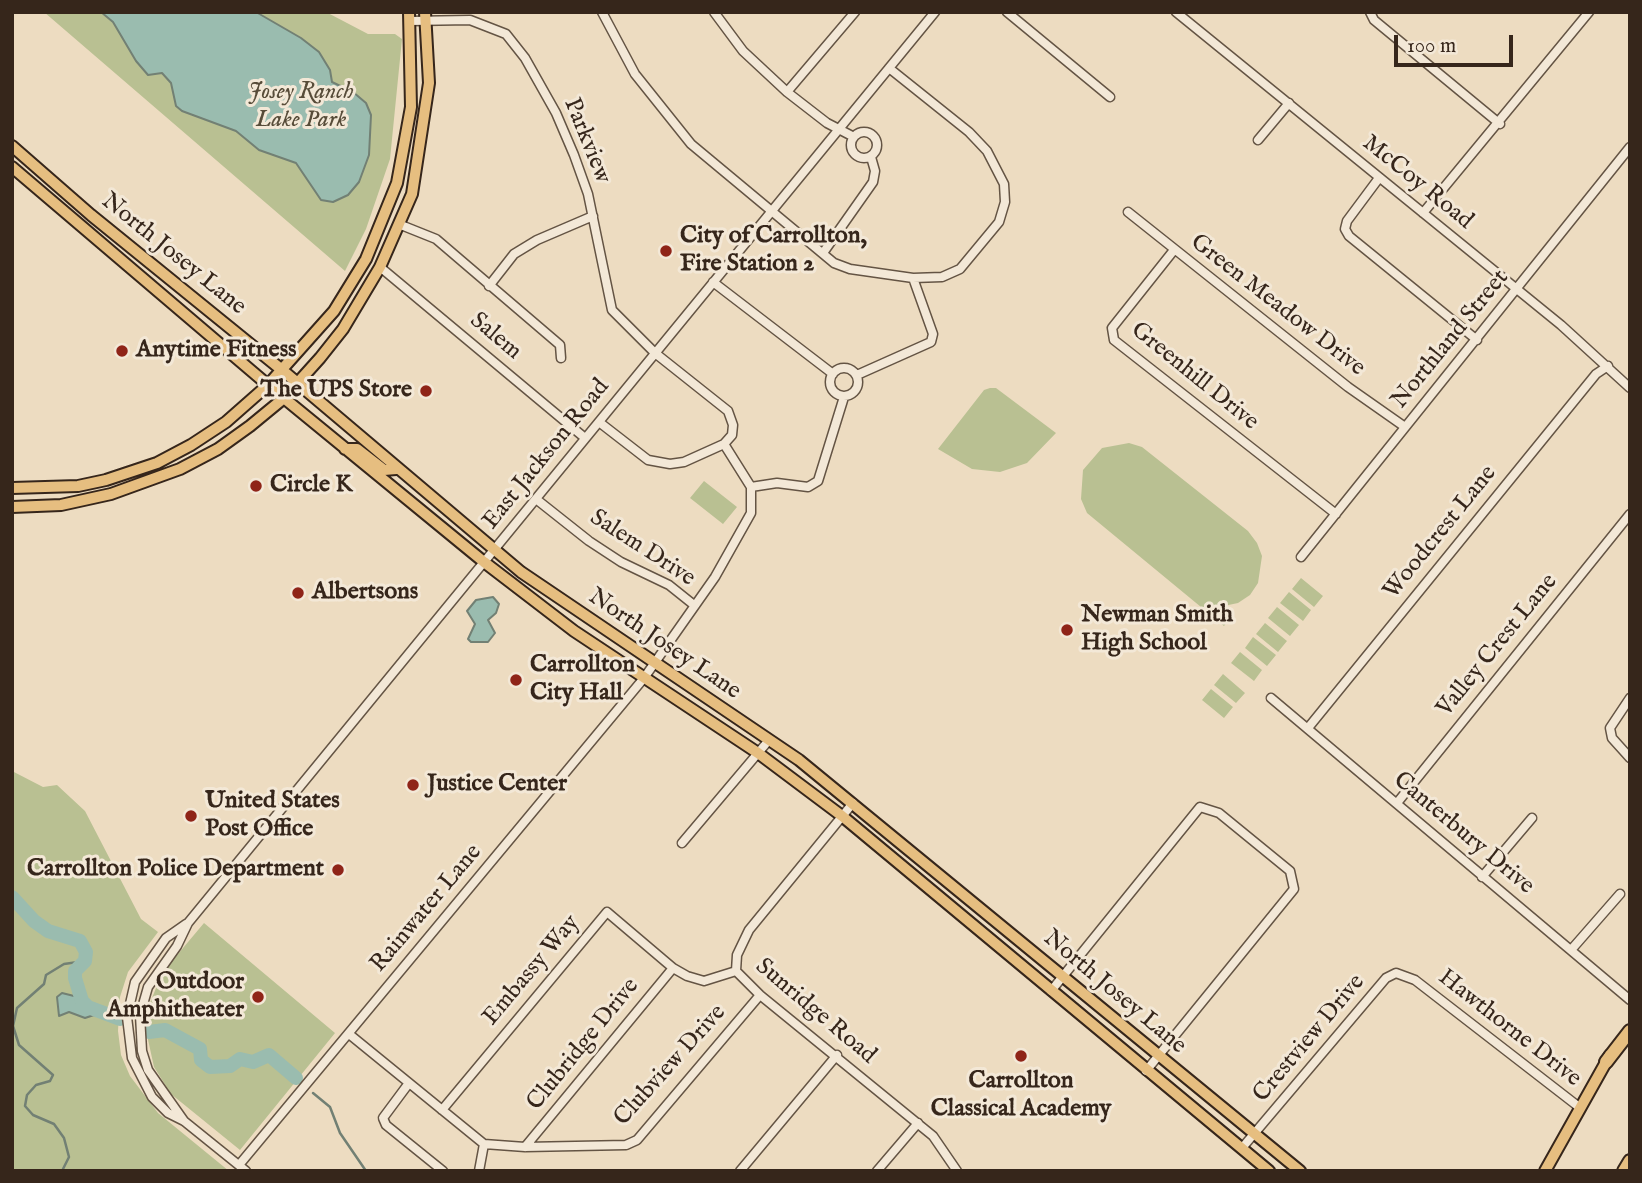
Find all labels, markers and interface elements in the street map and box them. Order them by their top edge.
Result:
scale bar [1397,21,1516,65]
text: 100 m [1407,33,1456,60]
park label: Josey Ranch Lake Park [248,79,354,135]
street label: Parkview [556,94,616,188]
street label: McCoy Road [1356,130,1478,236]
street label: North Josey Lane [95,188,251,322]
place label: City of Carrollton, Fire Station 2 [680,223,867,279]
street label: Green Meadow Drive [1184,229,1370,383]
marker: City of Carrollton, Fire Station 2 [658,243,674,259]
street label: Northland Street [1386,265,1516,415]
street label: Salem [463,307,527,367]
street label: Greenhill Drive [1124,317,1264,437]
place label: Anytime Fitness [136,337,297,365]
marker: Anytime Fitness [114,343,130,359]
street label: East Jackson Road [478,374,616,536]
place label: The UPS Store [261,377,412,405]
marker: The UPS Store [418,383,434,399]
street label: Woodcrest Lane [1378,460,1504,606]
place label: Circle K [270,472,353,500]
marker: Circle K [248,478,264,494]
street label: Salem Drive [584,504,700,594]
street label: Valley Crest Lane [1432,569,1564,723]
place label: Albertsons [312,579,418,607]
street label: North Josey Lane [582,583,746,707]
marker: Albertsons [290,585,306,601]
place label: Newman Smith High School [1081,602,1233,658]
marker: Newman Smith High School [1059,622,1075,638]
place label: Carrollton City Hall [530,652,635,708]
marker: Carrollton City Hall [508,672,524,688]
street label: Canterbury Drive [1387,767,1539,901]
place label: Justice Center [427,771,567,799]
marker: Justice Center [405,777,421,793]
place label: United States Post Office [205,788,340,844]
marker: United States Post Office [183,808,199,824]
street label: Rainwater Lane [365,839,489,979]
place label: Carrollton Police Department [27,856,324,884]
marker: Carrollton Police Department [330,862,346,878]
street label: Embassy Way [477,910,587,1032]
street label: North Josey Lane [1037,925,1191,1061]
street label: Sunridge Road [749,953,881,1071]
street label: Hawthorne Drive [1432,964,1586,1094]
place label: Outdoor Amphitheater [107,969,244,1025]
street label: Crestview Drive [1248,969,1372,1109]
street label: Clubridge Drive [522,973,646,1117]
marker: Outdoor Amphitheater [250,989,266,1005]
street label: Clubview Drive [609,999,733,1133]
marker: Carrollton Classical Academy [1013,1048,1029,1064]
place label: Carrollton Classical Academy [931,1068,1111,1124]

